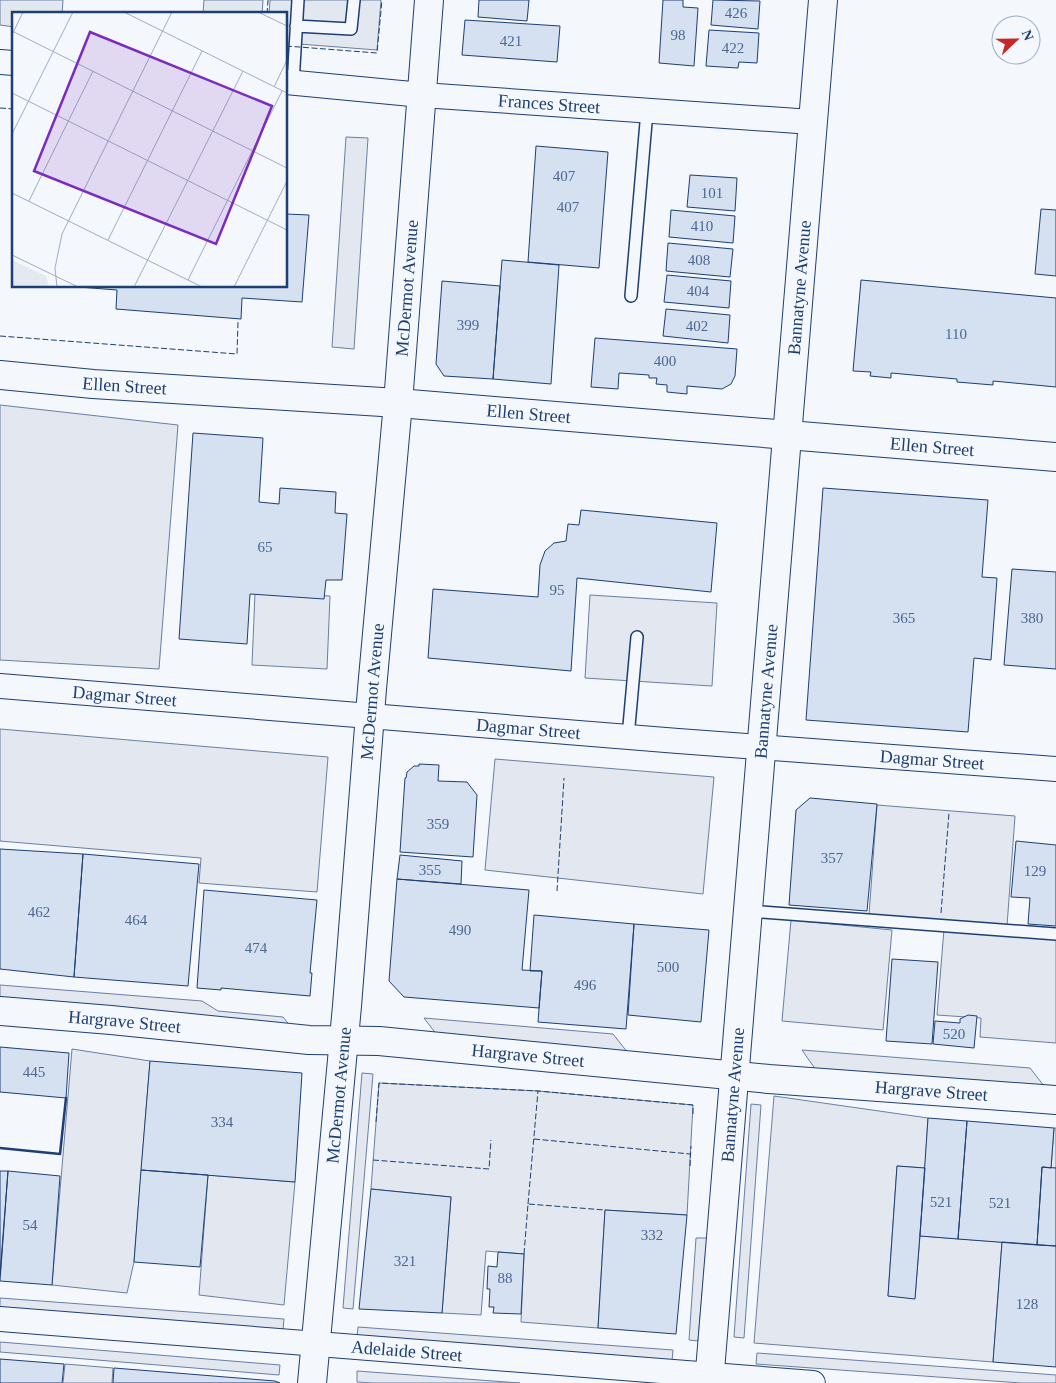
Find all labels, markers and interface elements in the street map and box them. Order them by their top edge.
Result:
house number: 426 [725,5,748,21]
inset map [12,12,288,288]
north arrow [991,15,1041,65]
house number: 98 [671,27,686,43]
text: N [1019,28,1036,43]
house number: 421 [500,33,522,49]
house number: 422 [722,40,744,56]
street label: Frances Street [497,90,601,117]
house number: 407 [553,168,576,184]
house number: 101 [701,185,723,201]
house number: 407 [557,199,580,215]
house number: 410 [691,218,713,234]
street label: McDermot Avenue [392,219,422,357]
street label: Bannatyne Avenue [784,220,815,356]
house number: 408 [688,252,710,268]
house number: 404 [687,283,710,299]
house number: 399 [457,317,479,333]
house number: 402 [686,318,708,334]
house number: 110 [945,326,967,342]
house number: 400 [654,353,676,369]
street label: Ellen Street [81,373,167,399]
street label: Ellen Street [486,400,572,427]
street label: Ellen Street [889,433,975,460]
house number: 65 [258,539,273,555]
house number: 95 [550,582,565,598]
house number: 365 [893,610,915,626]
house number: 380 [1021,610,1043,626]
street label: McDermot Avenue [356,622,388,761]
street label: Bannatyne Avenue [750,623,782,760]
street label: Dagmar Street [72,682,178,710]
street label: Dagmar Street [475,715,581,743]
street label: Dagmar Street [879,746,985,774]
house number: 359 [427,816,449,832]
house number: 357 [821,850,844,866]
house number: 355 [419,862,441,878]
house number: 129 [1024,863,1046,879]
house number: 462 [28,904,50,920]
house number: 464 [125,912,148,928]
house number: 490 [449,922,471,938]
house number: 474 [245,940,268,956]
house number: 500 [657,959,679,975]
house number: 496 [574,977,597,993]
street label: Hargrave Street [67,1007,182,1037]
street label: McDermot Avenue [322,1026,355,1164]
house number: 520 [943,1026,965,1042]
street label: Bannatyne Avenue [717,1027,748,1163]
street label: Hargrave Street [471,1040,585,1071]
house number: 445 [23,1064,45,1080]
street label: Hargrave Street [874,1077,989,1105]
house number: 334 [211,1114,234,1130]
house number: 521 [930,1194,952,1210]
house number: 521 [989,1195,1011,1211]
house number: 54 [23,1217,38,1233]
house number: 332 [641,1227,663,1243]
house number: 321 [394,1253,416,1269]
house number: 88 [498,1270,513,1286]
house number: 128 [1016,1296,1038,1312]
street label: Adelaide Street [350,1337,463,1365]

